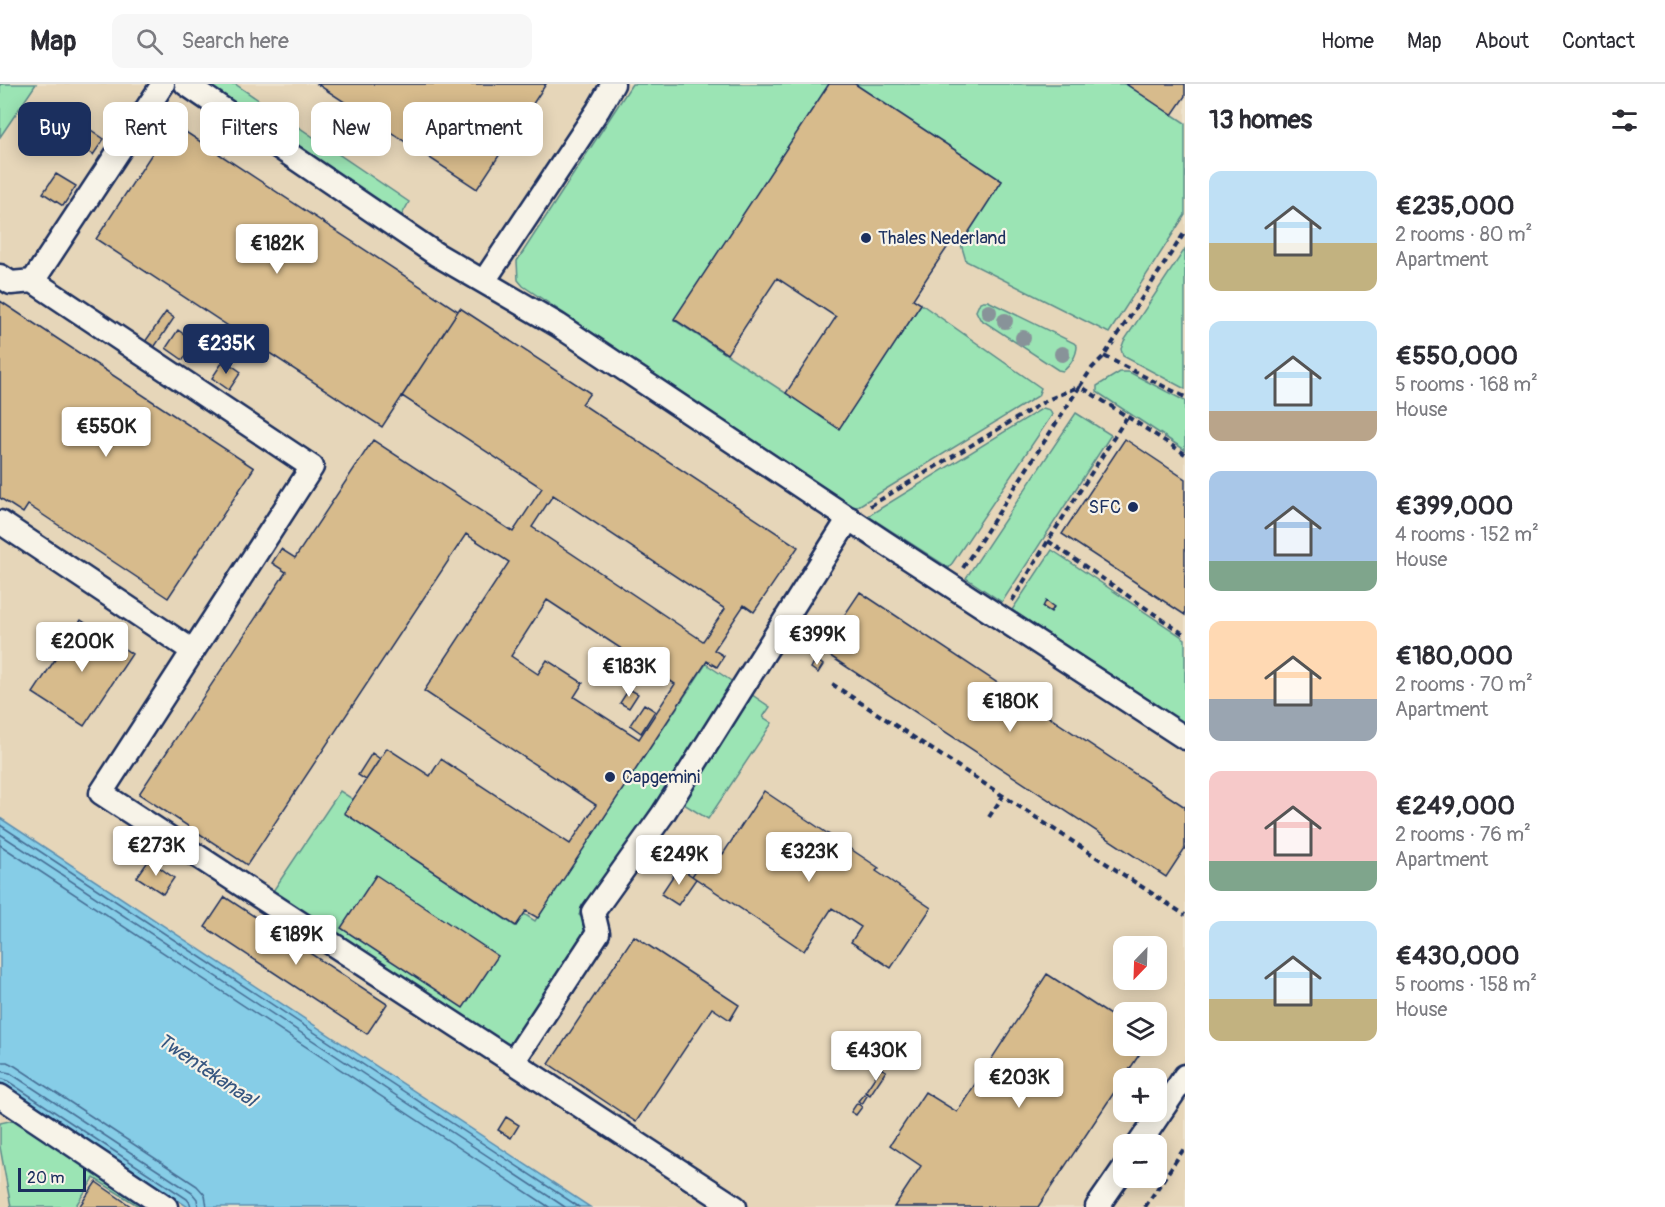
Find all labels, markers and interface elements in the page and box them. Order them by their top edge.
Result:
search box [112,14,532,68]
text: Map [30,24,76,59]
icon: search [133,25,166,58]
text: Search here [181,27,289,55]
text: Home [1321,28,1374,55]
text: Map [1407,28,1442,55]
text: About [1475,28,1529,55]
text: Contact [1562,28,1635,55]
chip: Buy [18,102,91,156]
chip: Rent [103,102,188,156]
chip: Filters [200,102,299,156]
chip: New [311,102,391,156]
chip: Apartment [403,102,543,156]
text: 13 homes [1209,104,1312,136]
icon: filters [1608,104,1641,137]
text: €235,000 [1395,190,1514,222]
icon: home [1257,195,1329,267]
text: 2 rooms · 80 m² [1395,222,1532,247]
pin: €182K [235,224,319,275]
place label: Thales Nederland [878,227,1006,250]
text: €182K [250,231,304,256]
marker: Thales Nederland [859,231,873,245]
text: Apartment [1395,247,1488,272]
pin: €235K [184,324,268,375]
text: €235K [197,331,255,356]
text: €550,000 [1395,340,1518,372]
icon: home [1257,345,1329,417]
text: 5 rooms · 168 m² [1395,372,1538,397]
text: House [1395,397,1447,422]
pin: €550K [64,407,148,458]
text: €550K [76,414,136,439]
text: €399,000 [1395,490,1513,522]
icon: home [1257,495,1329,567]
place label: SFC [1089,496,1121,519]
marker: SFC [1126,500,1140,514]
text: 4 rooms · 152 m² [1395,522,1539,547]
text: House [1395,547,1447,572]
pin: €399K [775,615,859,666]
pin: €200K [40,622,124,673]
text: €399K [788,622,846,647]
text: €200K [50,629,114,654]
text: €180,000 [1395,640,1513,672]
icon: home [1257,645,1329,717]
pin: €183K [587,647,671,698]
text: €183K [602,654,656,679]
text: 2 rooms · 70 m² [1395,672,1533,697]
pin: €180K [968,682,1052,733]
text: €180K [982,689,1038,714]
text: Apartment [1395,697,1488,722]
place label: Capgemini [622,766,700,789]
marker: Capgemini [603,770,617,784]
text: €249,000 [1395,790,1515,822]
icon: home [1257,795,1329,867]
text: 2 rooms · 76 m² [1395,822,1531,847]
pin: €273K [114,826,198,877]
pin: €323K [767,832,851,883]
text: €273K [127,833,185,858]
pin: €249K [637,835,721,886]
text: €323K [780,839,838,864]
text: €249K [650,842,708,867]
text: Apartment [1395,847,1488,872]
pin: €189K [254,915,338,966]
text: €189K [269,922,323,947]
north arrow [1113,936,1167,990]
map controls [1113,936,1167,1188]
text: €430,000 [1395,940,1519,972]
icon: home [1257,945,1329,1017]
text: 5 rooms · 158 m² [1395,972,1537,997]
text: House [1395,997,1447,1022]
button: layers [1113,1002,1167,1056]
water label: Twentekanaal [153,1028,263,1114]
pin: €430K [834,1031,918,1082]
text: €430K [845,1038,907,1063]
pin: €203K [977,1058,1061,1109]
text: €203K [988,1065,1050,1090]
button: + [1113,1068,1167,1122]
button: − [1113,1134,1167,1188]
scale bar [18,1165,86,1192]
text: 20 m [27,1168,65,1188]

